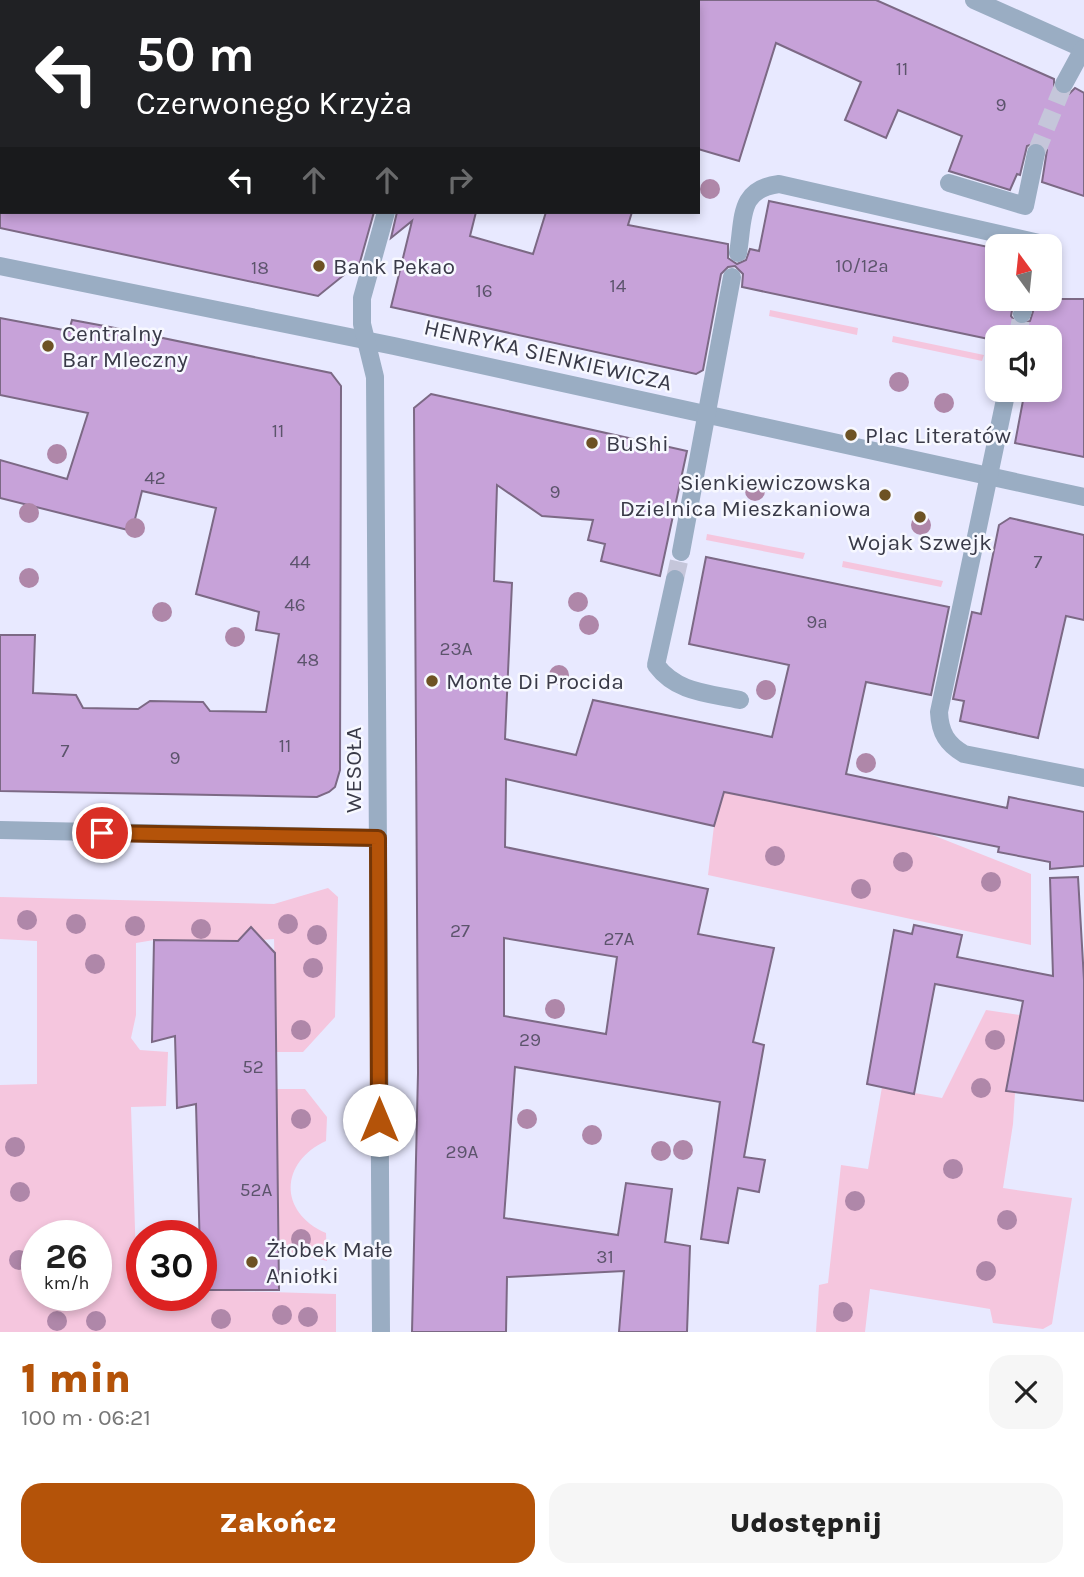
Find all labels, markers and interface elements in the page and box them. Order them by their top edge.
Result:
text: 50 m [136,26,254,83]
icon: left [21,28,112,119]
house number: 11 [896,58,908,80]
text: Czerwonego Krzyża [136,85,412,122]
house number: 9 [995,94,1007,116]
icon: left [222,161,260,199]
icon: ahead [295,161,333,199]
icon: ahead [368,161,406,199]
icon: right [441,161,479,199]
north arrow [985,234,1062,312]
map controls [985,234,1062,402]
place label: Bank Pekao [333,253,455,280]
house number: 10/12a [835,255,889,277]
house number: 18 [251,257,269,279]
marker: Bank Pekao [311,258,327,274]
house number: 14 [610,275,627,297]
house number: 16 [475,280,493,302]
street label: HENRYKA SIENKIEWICZA [421,313,675,397]
place label: Centralny Bar Mleczny [62,320,188,373]
button: sound [985,325,1062,402]
marker: Centralny Bar Mleczny [40,338,56,354]
house number: 11 [272,420,284,442]
place label: Plac Literatów [865,422,1011,449]
marker: Plac Literatów [843,427,859,443]
place label: BuShi [606,430,669,457]
marker: BuShi [584,435,600,451]
house number: 42 [144,467,166,489]
place label: Sienkiewiczowska Dzielnica Mieszkaniowa [620,469,871,522]
house number: 9 [549,481,561,503]
marker: Sienkiewiczowska Dzielnica Mieszkaniowa [877,487,893,503]
marker: Wojak Szwejk [912,509,928,525]
place label: Wojak Szwejk [848,529,992,556]
house number: 44 [289,551,311,573]
house number: 7 [1034,551,1043,573]
house number: 46 [284,594,306,616]
house number: 9a [806,611,828,633]
house number: 23A [439,638,473,660]
house number: 48 [297,649,319,671]
place label: Monte Di Procida [446,668,624,695]
marker: Monte Di Procida [424,673,440,689]
street label: WESOŁA [340,727,367,813]
house number: 11 [279,735,291,757]
house number: 7 [61,740,70,762]
house number: 9 [169,747,181,769]
pin [72,803,132,863]
icon: arrive [83,814,121,852]
house number: 27 [450,920,470,942]
house number: 27A [604,928,635,950]
house number: 29 [519,1029,541,1051]
house number: 52 [242,1056,264,1078]
position arrow [342,1083,416,1157]
house number: 29A [446,1141,479,1163]
house number: 52A [240,1179,272,1201]
speed limit sign: 30 [126,1220,217,1311]
text: 26 [45,1236,88,1277]
place label: Żłobek Małe Aniołki [266,1236,393,1289]
house number: 31 [596,1246,614,1268]
marker: Żłobek Małe Aniołki [244,1254,260,1270]
text: km/h [44,1272,89,1294]
text: 1 min [21,1353,131,1403]
button: close [989,1355,1063,1429]
text: 100 m · 06:21 [21,1404,151,1431]
button: Zakończ [21,1483,535,1563]
button: Udostępnij [549,1483,1063,1563]

